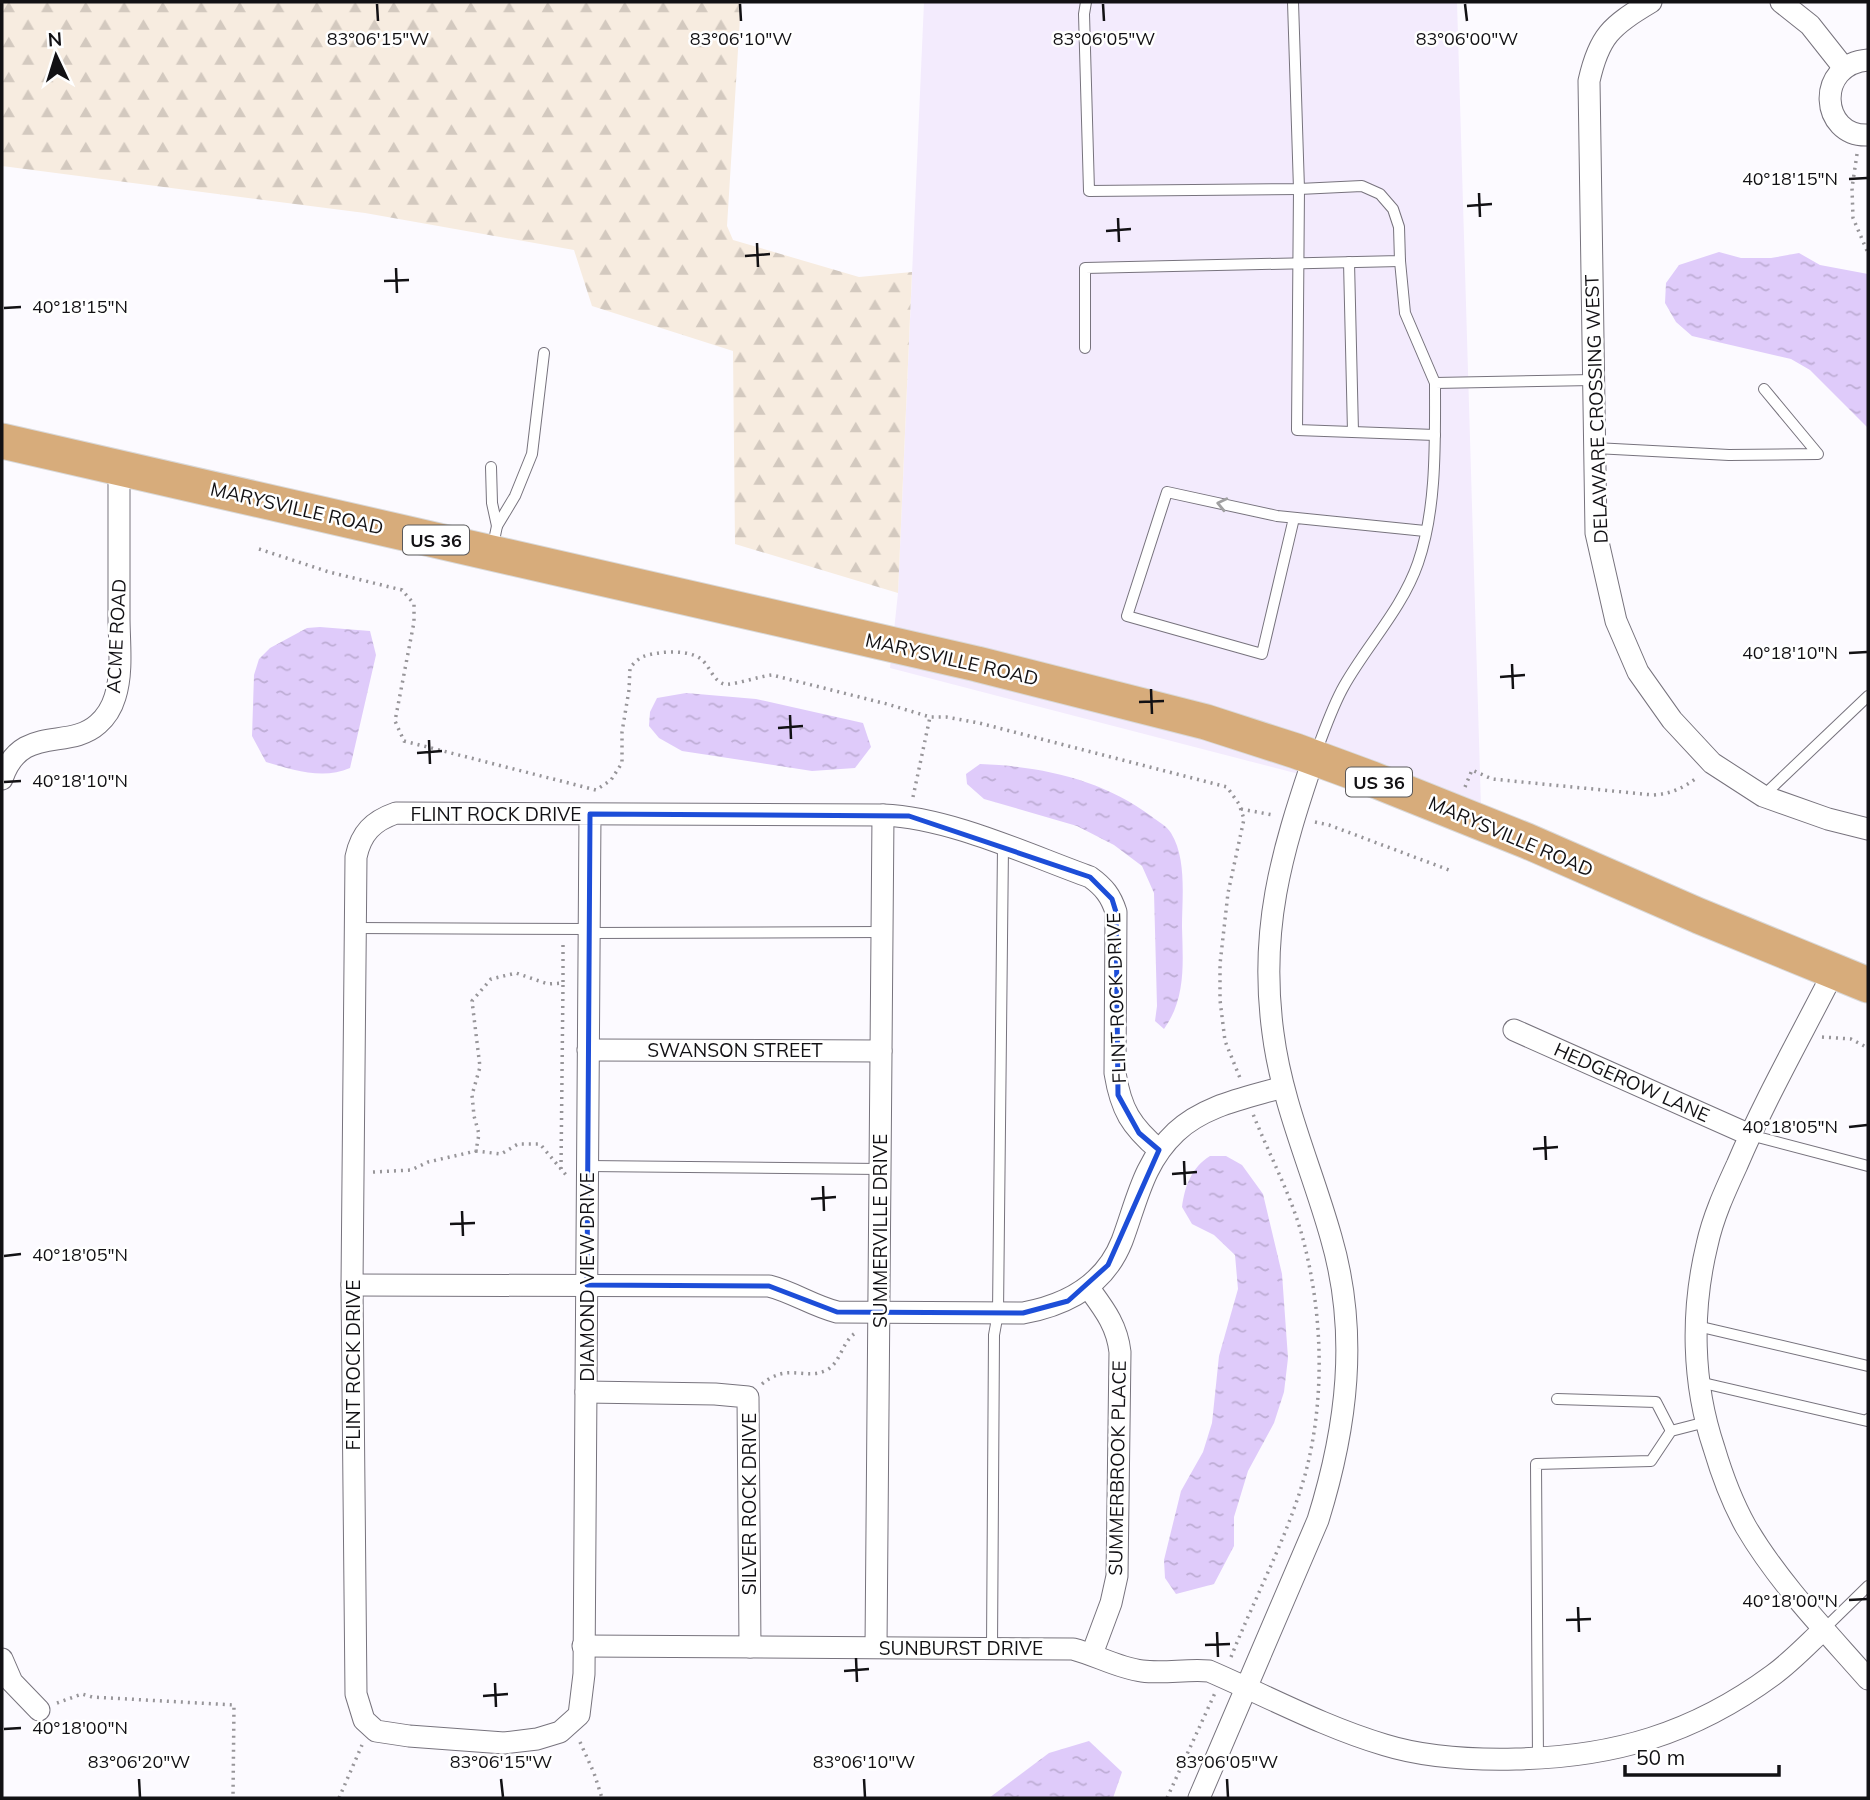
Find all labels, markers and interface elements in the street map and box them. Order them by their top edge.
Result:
north arrow [21,21,91,91]
text: N [47,27,63,52]
text: 83°06'15"W [327,27,429,50]
text: 83°06'10"W [690,27,792,50]
text: 83°06'05"W [1053,27,1155,50]
text: 83°06'00"W [1416,27,1518,50]
text: 40°18'15"N [1742,167,1838,190]
street label: DELAWARE CROSSING WEST [1579,274,1613,544]
text: 40°18'15"N [32,295,128,318]
street label: MARYSVILLE ROAD [208,476,386,540]
one-way arrow [1216,498,1228,512]
road number: US 36 [403,526,469,554]
street label: ACME ROAD [101,578,131,694]
street label: MARYSVILLE ROAD [863,627,1041,691]
text: 40°18'10"N [1742,641,1838,664]
road number: US 36 [1346,768,1412,796]
text: 40°18'10"N [32,769,128,792]
street label: MARYSVILLE ROAD [1425,790,1597,882]
street label: FLINT ROCK DRIVE [410,802,582,826]
street label: FLINT ROCK DRIVE [1101,912,1131,1084]
street label: HEDGEROW LANE [1550,1037,1714,1127]
street label: SWANSON STREET [647,1038,823,1062]
text: 40°18'05"N [1742,1115,1838,1138]
street label: SUMMERVILLE DRIVE [868,1134,892,1328]
street label: DIAMOND VIEW DRIVE [575,1172,599,1382]
text: 40°18'05"N [32,1243,128,1266]
street label: FLINT ROCK DRIVE [341,1279,365,1451]
street label: SUMMERBROOK PLACE [1103,1360,1131,1576]
street label: SILVER ROCK DRIVE [737,1413,761,1595]
text: 40°18'00"N [1742,1589,1838,1612]
street label: SUNBURST DRIVE [879,1636,1043,1660]
text: 40°18'00"N [32,1716,128,1739]
scale bar [1625,1734,1779,1778]
text: 50 m [1636,1744,1685,1770]
text: 83°06'20"W [88,1750,190,1773]
text: 83°06'15"W [450,1750,552,1773]
text: 83°06'10"W [813,1750,915,1773]
text: 83°06'05"W [1176,1750,1278,1773]

